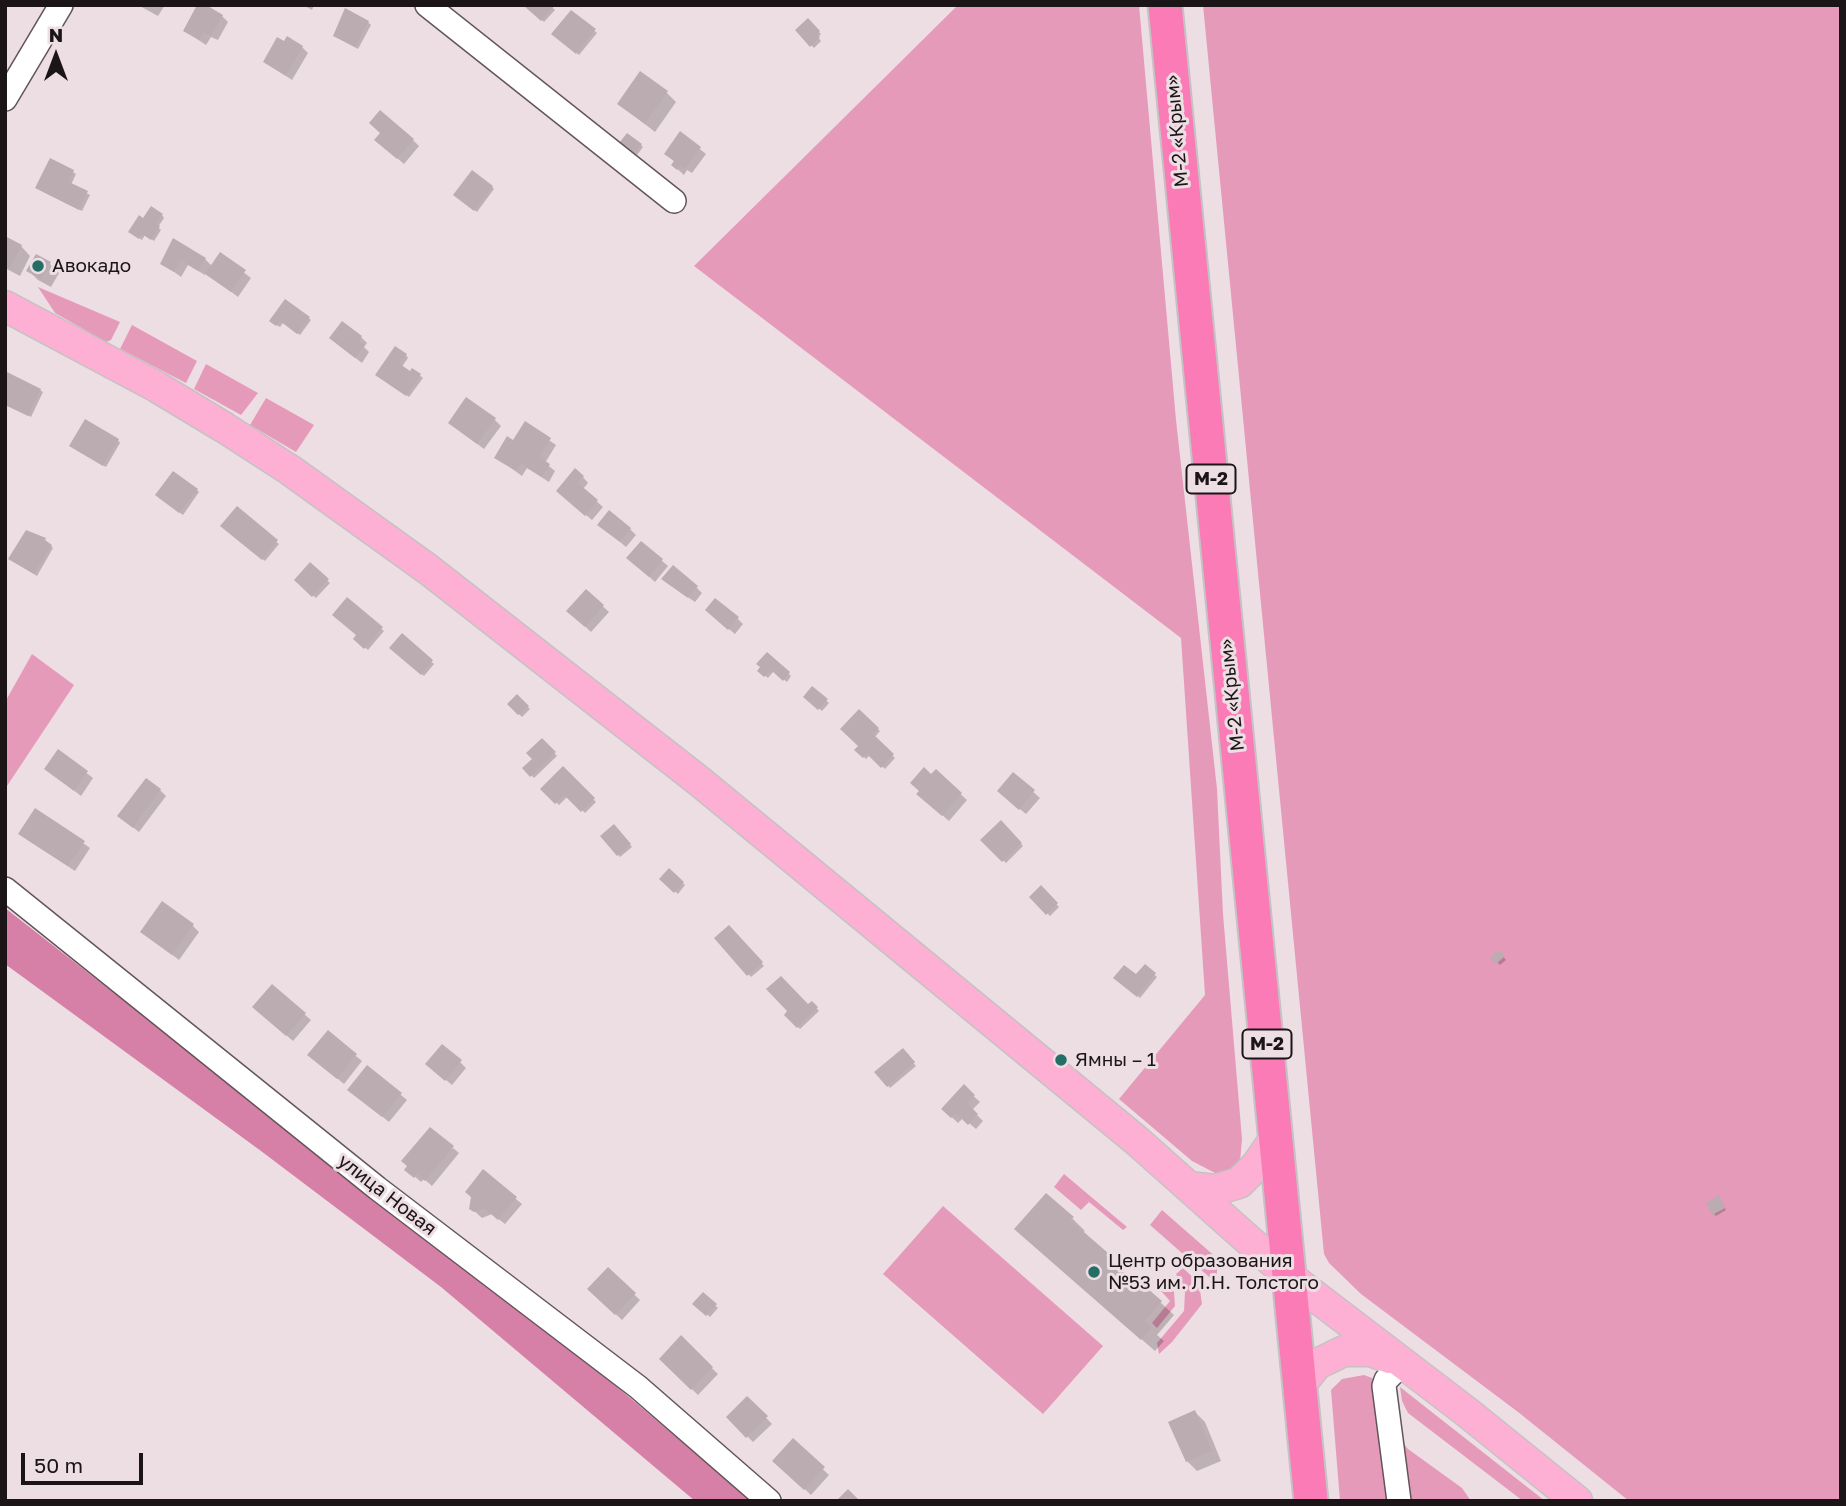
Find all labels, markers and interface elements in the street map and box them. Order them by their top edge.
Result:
north arrow [21,21,91,91]
text: N [49,23,63,46]
street label: М-2 «Крым» [1161,74,1193,188]
place label: Авокадо [52,255,131,277]
marker: Авокадо [30,258,46,274]
road number: М-2 [1186,464,1236,494]
street label: М-2 «Крым» [1215,638,1249,752]
road number: М-2 [1242,1030,1292,1058]
place label: Ямны – 1 [1075,1049,1156,1071]
marker: Ямны – 1 [1053,1052,1069,1068]
street label: улица Новая [333,1150,441,1240]
place label: Центр образования №53 им. Л.Н. Толстого [1108,1250,1319,1294]
marker: Центр образования №53 им. Л.Н. Толстого [1086,1264,1102,1280]
scale bar [24,1440,147,1484]
text: 50 m [34,1452,83,1478]

